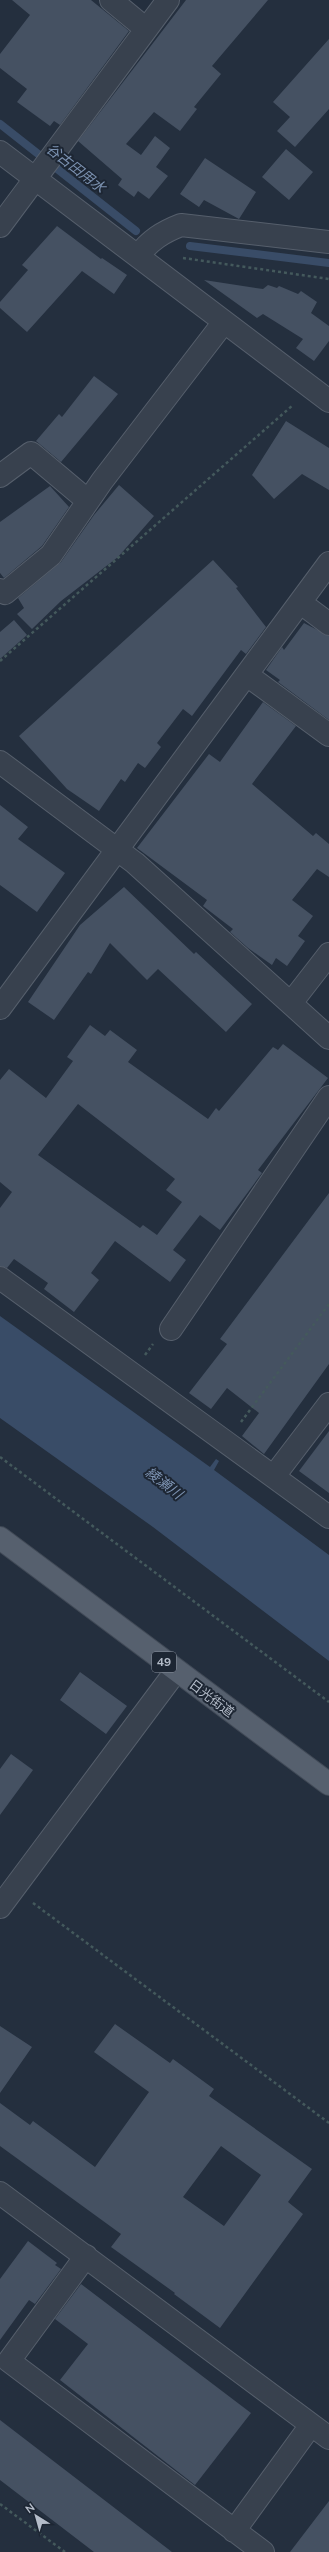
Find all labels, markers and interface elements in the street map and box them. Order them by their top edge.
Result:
water label: 谷古田用水 [42,139,111,199]
water label: 綾瀬川 [141,1463,188,1505]
road number: 49 [152,1652,176,1672]
street label: 日光街道 [185,1676,238,1722]
north arrow [16,2496,56,2536]
text: N [22,2500,38,2517]

